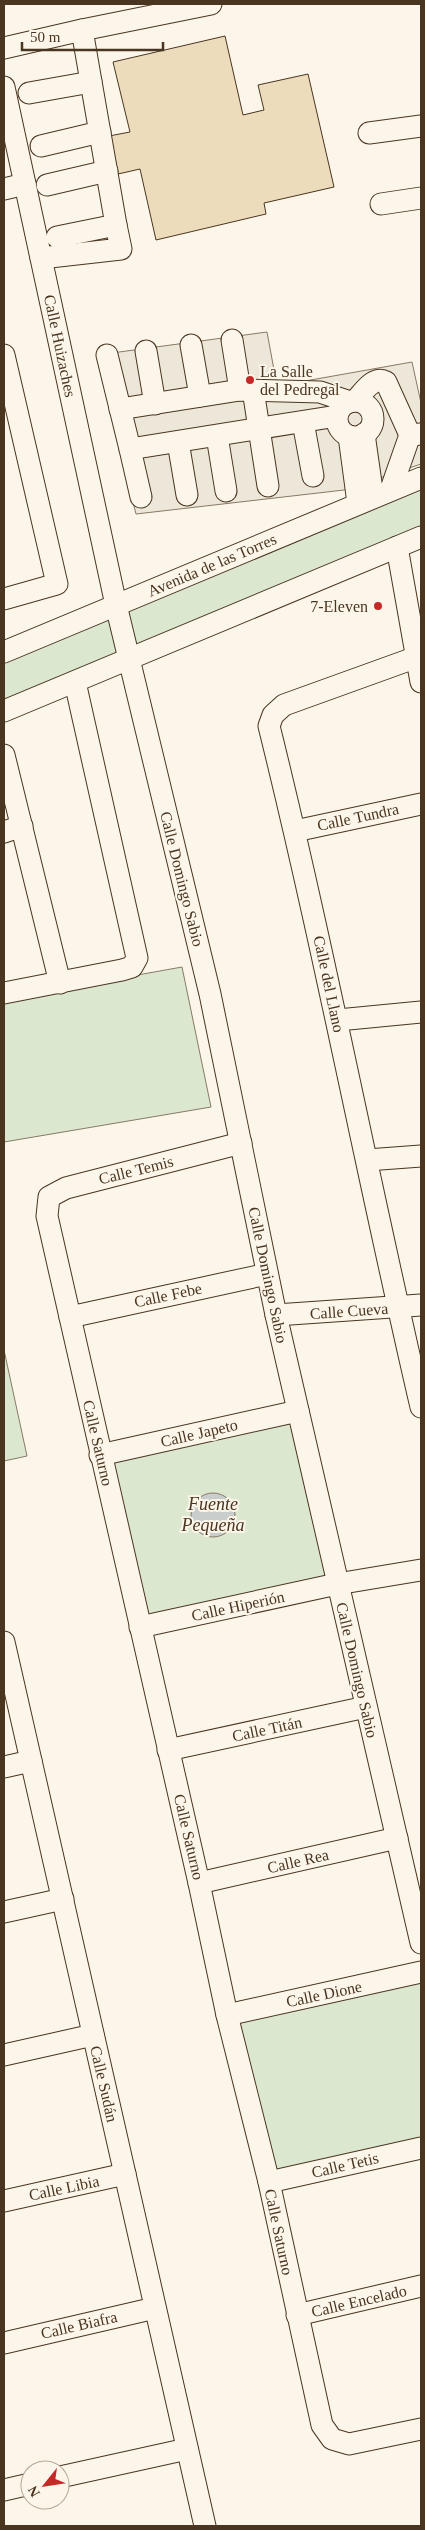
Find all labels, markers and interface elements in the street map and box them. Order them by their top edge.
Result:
scale bar [22,20,164,52]
text: 50 m [30,29,61,45]
street label: Calle Huizaches [41,293,79,399]
place label: La Salle del Pedregal [260,363,340,399]
marker: La Salle del Pedregal [244,374,256,386]
street label: Avenida de las Torres [145,530,279,600]
place label: 7-Eleven [310,598,368,615]
marker: 7-Eleven [372,600,384,612]
street label: Calle Tundra [316,800,400,834]
street label: Calle Domingo Sabio [156,810,207,949]
street label: Calle del Llano [310,934,348,1034]
street label: Calle Temis [97,1153,175,1187]
street label: Calle Domingo Sabio [244,1205,291,1345]
street label: Calle Febe [133,1280,203,1310]
street label: Calle Cueva [309,1300,389,1322]
street label: Calle Saturno [80,1398,116,1488]
street label: Calle Japeto [159,1416,239,1451]
water label: Fuente Pequeña [181,1494,244,1535]
street label: Calle Hiperión [190,1588,286,1625]
street label: Calle Domingo Sabio [332,1601,381,1740]
street label: Calle Titán [231,1713,303,1745]
street label: Calle Saturno [171,1792,207,1882]
street label: Calle Rea [266,1846,330,1876]
street label: Calle Dione [285,1978,363,2010]
street label: Calle Sudán [87,2044,121,2124]
street label: Calle Tetis [310,2149,380,2181]
street label: Calle Libia [27,2172,101,2204]
street label: Calle Saturno [262,2187,296,2277]
street label: Calle Encelado [310,2282,408,2320]
street label: Calle Biafra [39,2308,119,2342]
north arrow [20,2460,70,2510]
text: N [25,2483,43,2499]

